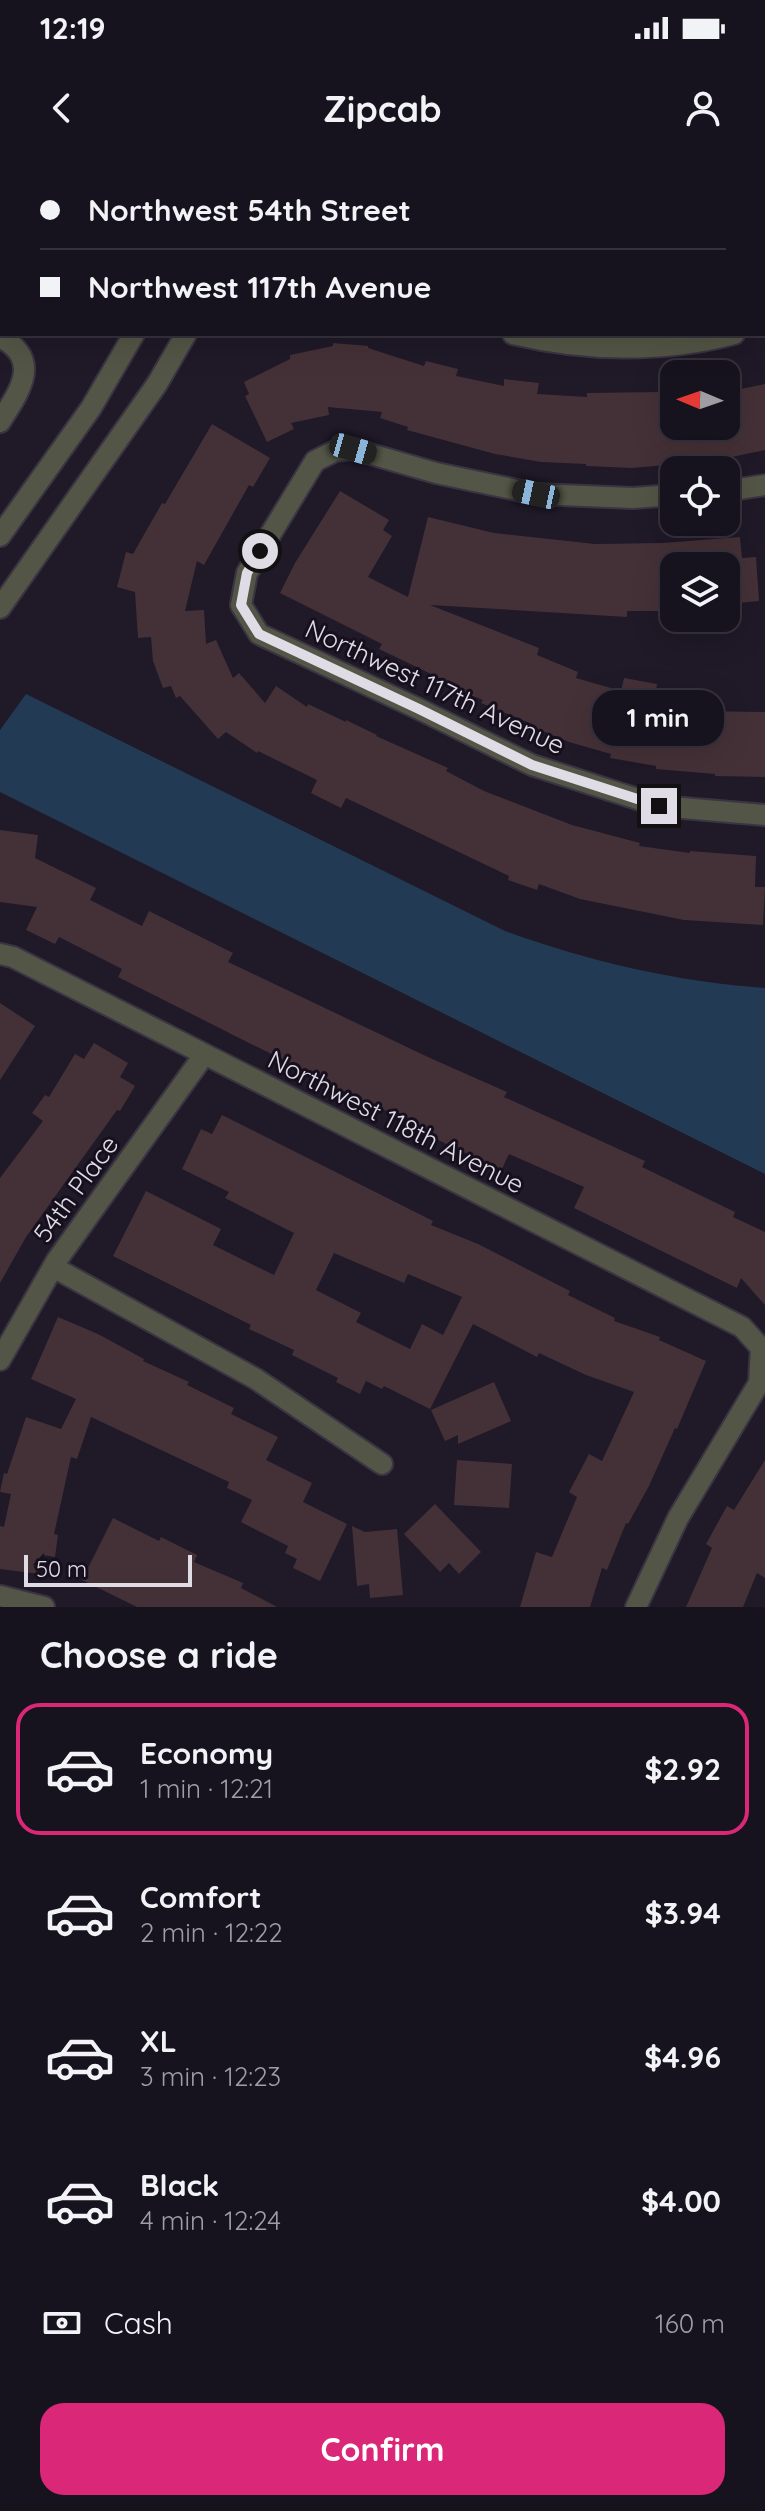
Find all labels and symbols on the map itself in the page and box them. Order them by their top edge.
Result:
north arrow [660,360,740,440]
car [327,431,379,467]
car [510,477,562,511]
route start [242,533,278,569]
street label: Northwest 117th Avenue [300,612,570,761]
callout: 1 min [593,690,725,746]
route end [641,788,677,824]
street label: Northwest 118th Avenue [262,1043,530,1201]
street label: 54th Place [26,1129,125,1249]
scale bar [24,1551,192,1587]

